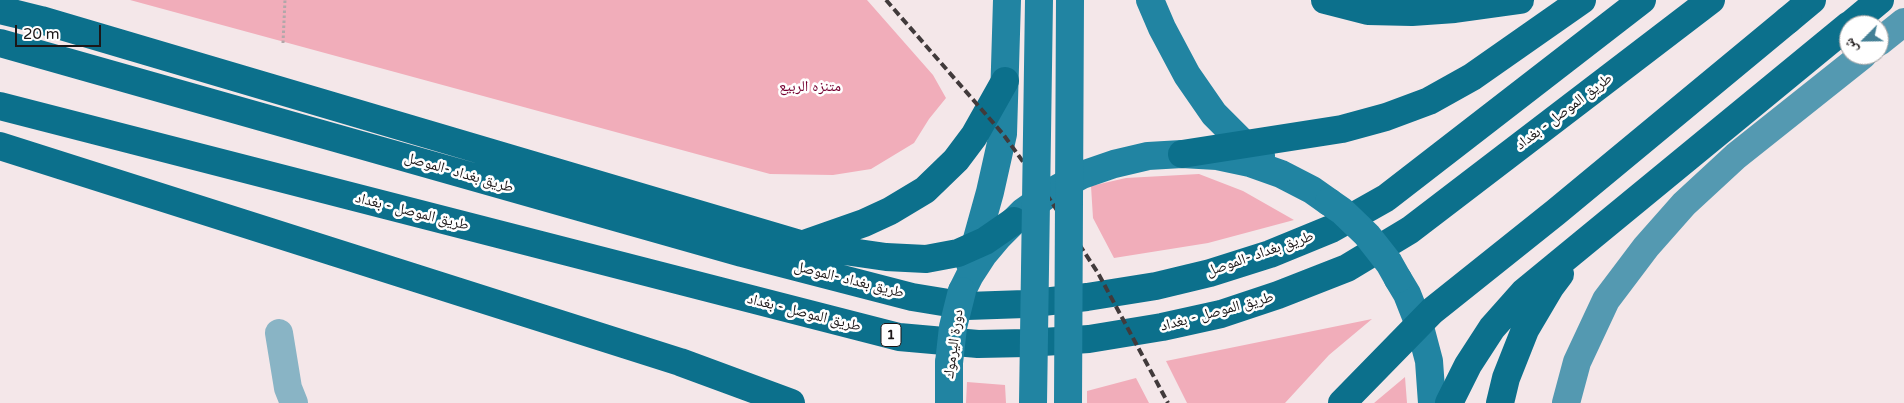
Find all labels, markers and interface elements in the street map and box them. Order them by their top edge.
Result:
scale bar [18,15,104,47]
north arrow [1839,15,1889,65]
text: 20 m [23,25,60,43]
text: ش [1840,36,1861,56]
street label: طريق الموصل - بغداد [1512,70,1616,154]
park label: متنزه الربيع [779,78,841,96]
street label: طريق بغداد -الموصل [402,149,516,197]
street label: طريق الموصل - بغداد [353,189,471,235]
street label: طريق بغداد -الموصل [1204,227,1316,281]
street label: طريق بغداد -الموصل [792,258,906,302]
street label: طريق الموصل - بغداد [1158,288,1276,336]
street label: طريق الموصل - بغداد [745,290,863,336]
street label: دورة اليرموك [940,308,968,380]
road number: 1 [881,324,901,346]

